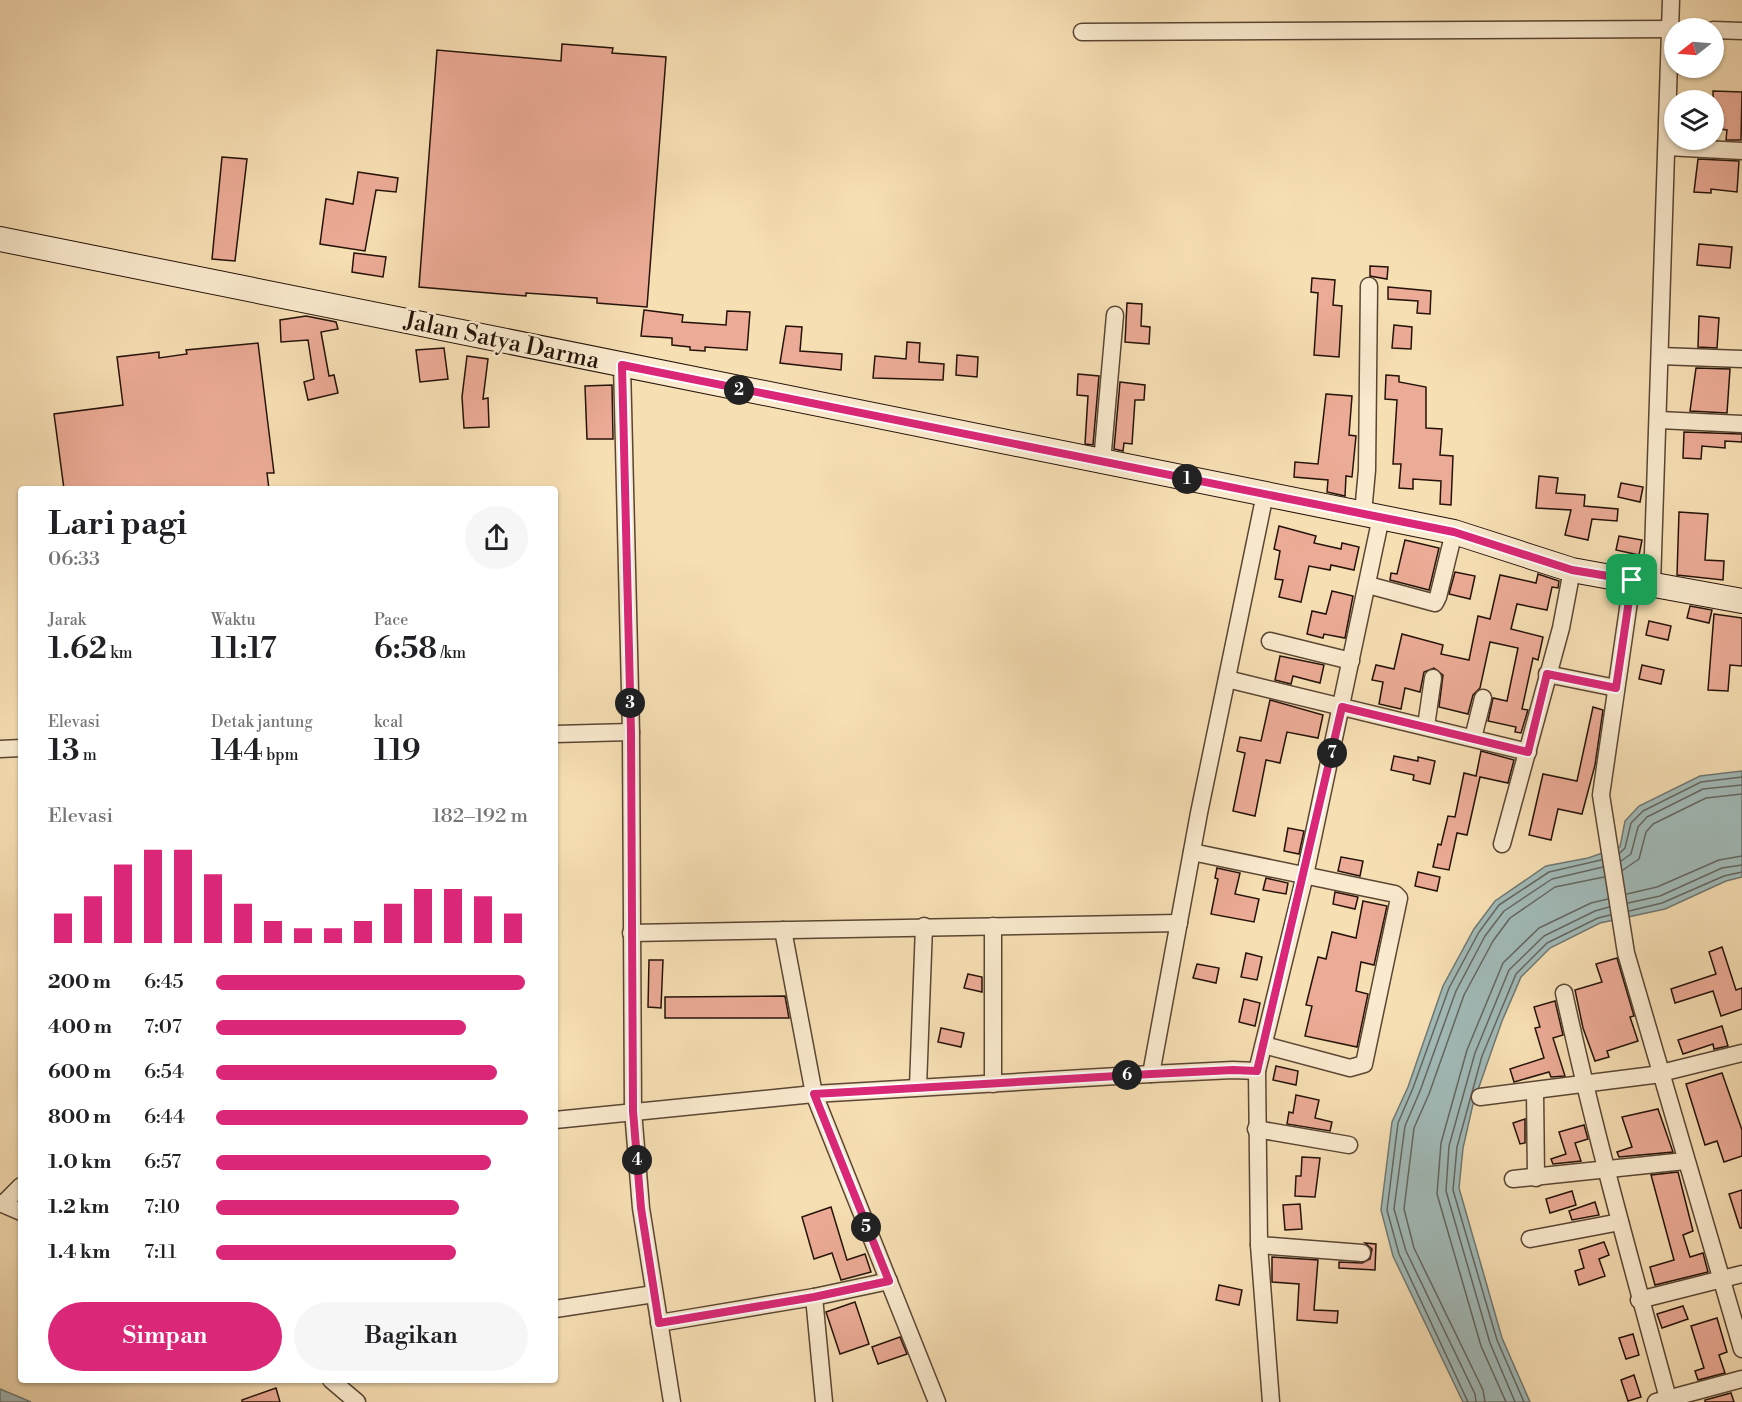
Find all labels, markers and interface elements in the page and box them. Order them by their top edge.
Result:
north arrow [1664,18,1724,78]
map controls [1664,18,1724,150]
button: layers [1664,90,1724,150]
street label: Jalan Satya Darma [401,305,603,376]
pin: 2 [724,375,754,405]
text: 2 [734,380,744,400]
pin: 1 [1172,464,1202,494]
text: 1 [1183,469,1191,489]
text: Lari pagi [48,504,187,545]
button: share [465,506,528,569]
text: 06:33 [48,547,100,572]
pin [1606,554,1657,605]
icon: arrive [1615,563,1648,596]
text: Jarak [48,610,86,630]
text: Waktu [211,610,256,630]
text: Pace [374,610,408,630]
text: 1.62 [48,630,107,668]
text: 11:17 [211,630,277,668]
text: 6:58 [374,630,437,668]
text: km [107,643,133,663]
text: /km [437,643,466,663]
pin: 3 [615,688,645,718]
text: 3 [625,693,635,713]
text: Elevasi [48,712,100,732]
text: Detak jantung [211,712,313,732]
text: kcal [374,712,403,732]
text: 13 [48,732,79,770]
text: 144 [211,732,263,770]
text: 119 [374,732,421,770]
pin: 7 [1317,738,1347,768]
text: 7 [1327,743,1337,763]
text: m [79,745,97,765]
text: bpm [263,745,299,765]
text: Elevasi [48,804,113,829]
text: 182–192 m [432,804,528,829]
text: 200 m [48,970,111,995]
text: 6:45 [144,970,184,995]
text: 400 m [48,1015,112,1040]
text: 7:07 [144,1015,182,1040]
text: 600 m [48,1060,111,1085]
text: 6:54 [144,1060,184,1085]
pin: 6 [1112,1060,1142,1090]
text: 6 [1122,1065,1132,1085]
text: 800 m [48,1105,111,1130]
text: 6:44 [144,1105,185,1130]
pin: 4 [622,1145,652,1175]
text: 1.0 km [48,1150,112,1175]
text: 6:57 [144,1150,181,1175]
text: 4 [632,1150,642,1170]
text: 1.2 km [48,1195,110,1220]
text: 7:10 [144,1195,180,1220]
pin: 5 [851,1212,881,1242]
text: 5 [861,1217,871,1237]
text: 1.4 km [48,1240,110,1265]
text: 7:11 [144,1240,177,1265]
button: Simpan [48,1302,282,1371]
button: Bagikan [294,1302,528,1371]

